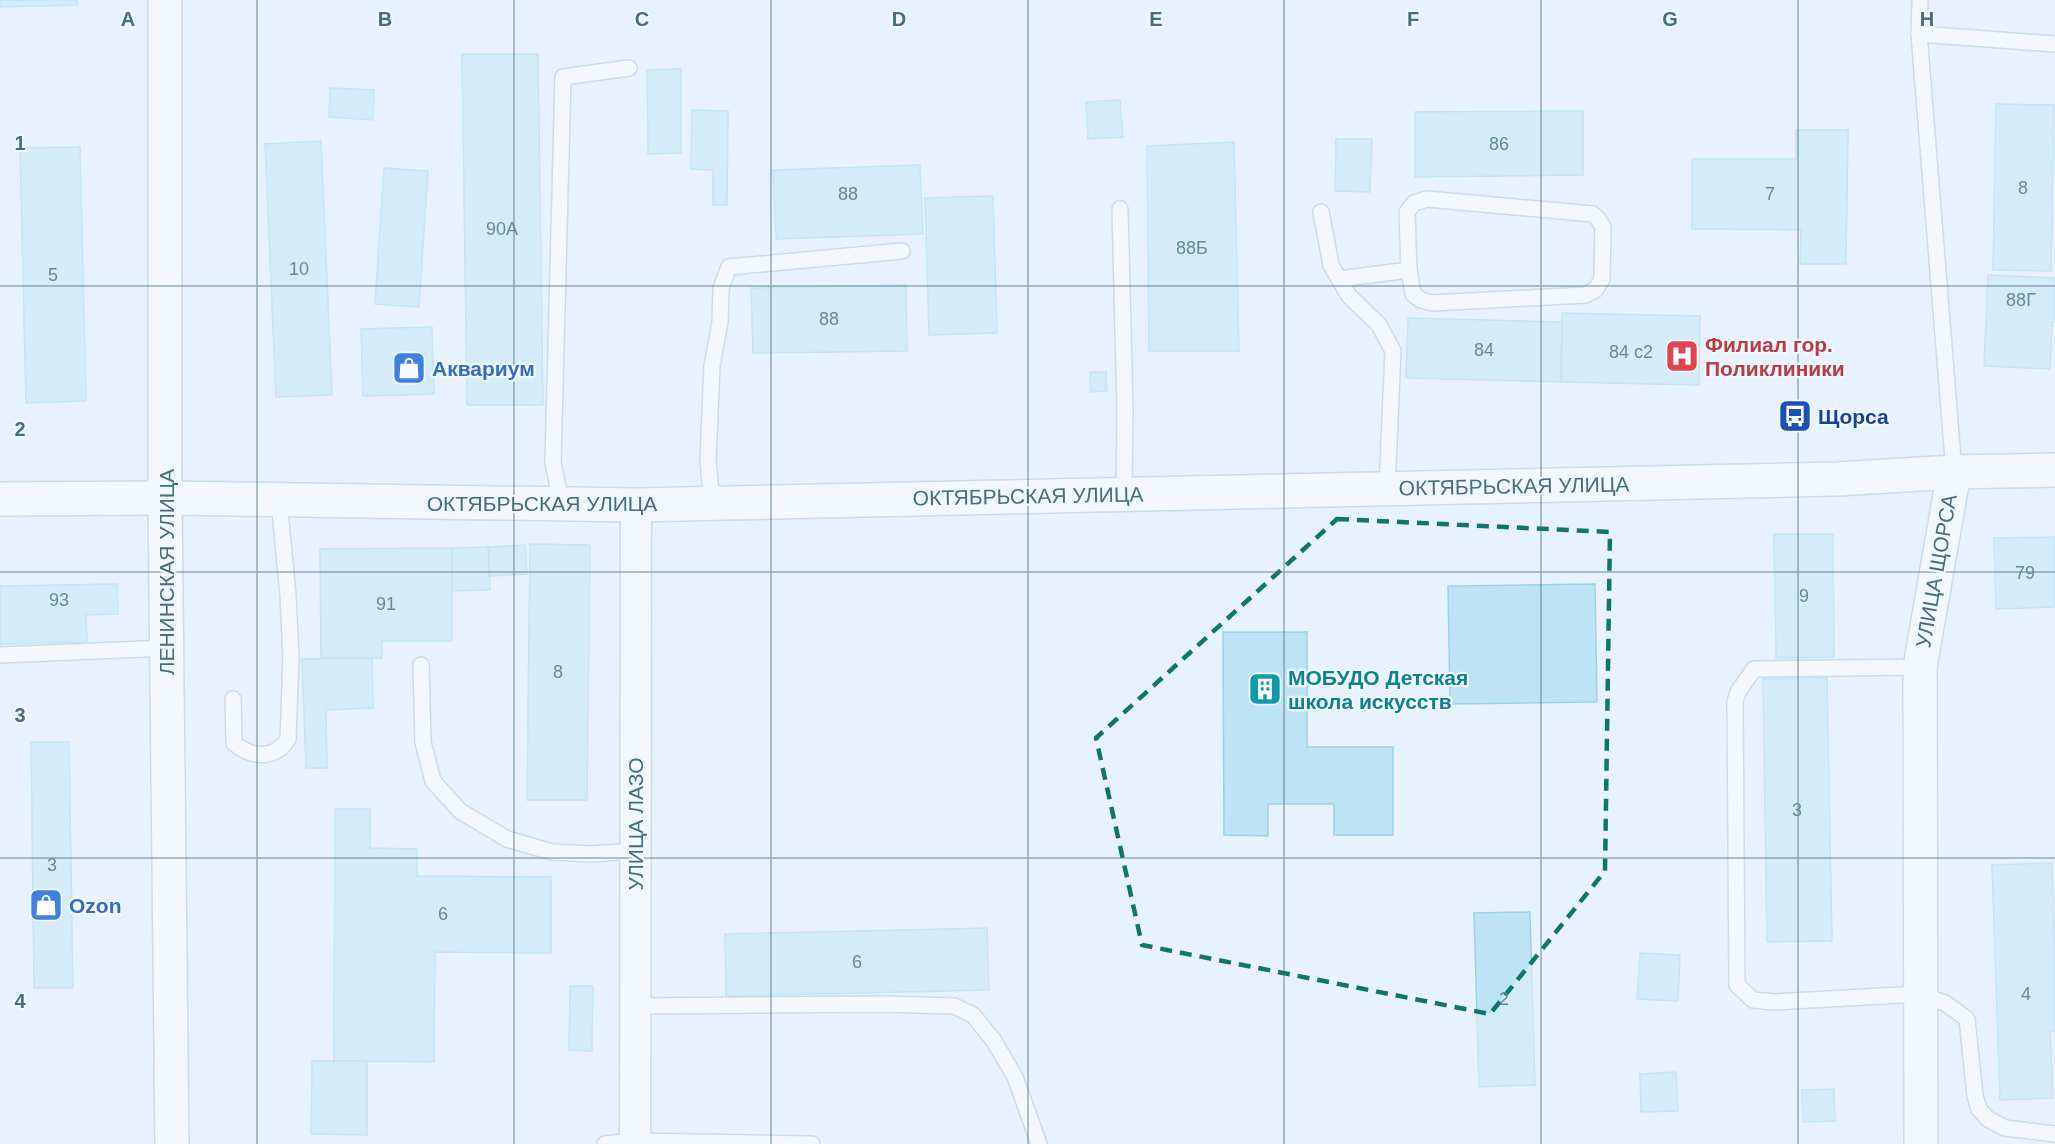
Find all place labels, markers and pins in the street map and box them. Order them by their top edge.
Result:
place label: Филиал гор. Поликлиники [1705,333,1845,380]
hospital icon: Филиал гор. Поликлиники [1664,338,1700,374]
shop icon: Аквариум [391,350,427,386]
place label: Аквариум [432,357,535,380]
bus stop icon: Щорса [1777,398,1813,434]
place label: Щорса [1818,405,1889,428]
place label: МОБУДО Детская школа искусcтв [1288,666,1468,713]
building icon: МОБУДО Детская школа искусcтв [1247,671,1283,707]
shop icon: Ozon [28,887,64,923]
place label: Ozon [69,894,122,917]

